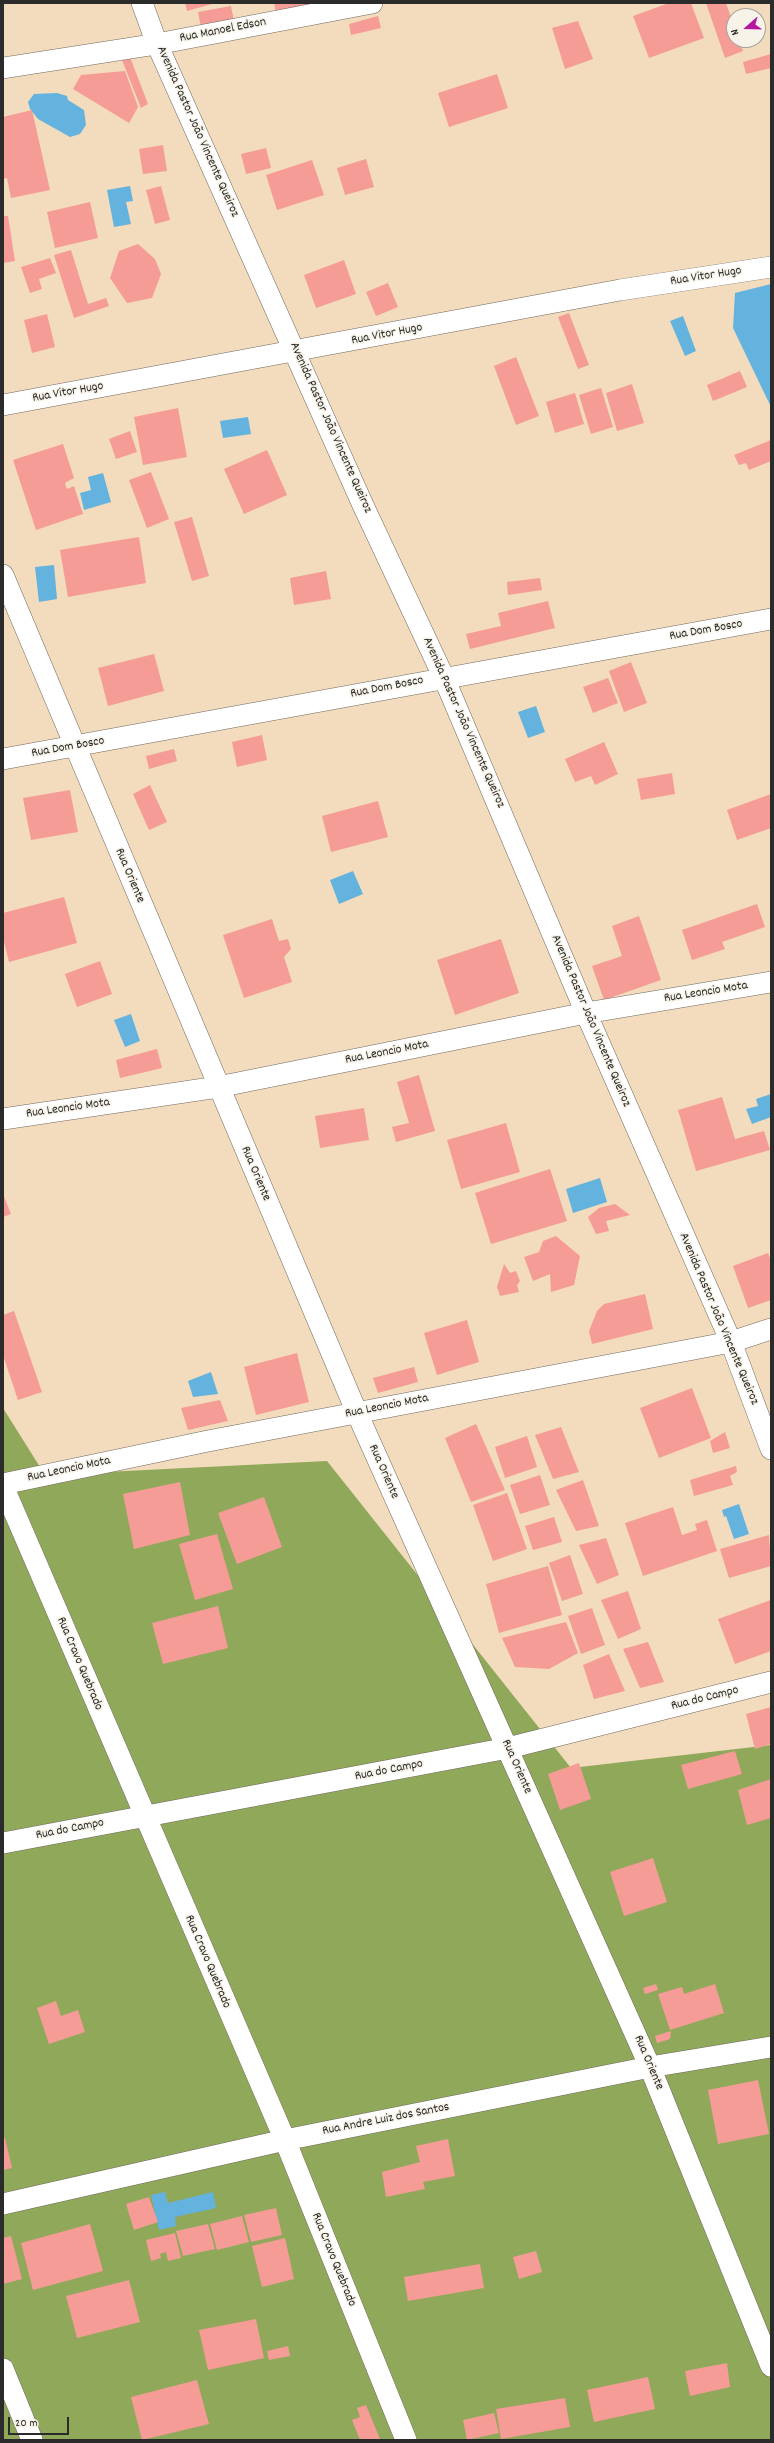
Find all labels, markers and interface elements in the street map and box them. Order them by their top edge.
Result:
north arrow [726,8,766,48]
street label: Rua Manoel Edson [179,15,267,47]
text: N [727,26,744,37]
street label: Avenida Pastor João Vincente Queiroz [152,44,242,220]
street label: Rua Vitor Hugo [669,264,743,290]
street label: Rua Vitor Hugo [350,320,424,350]
street label: Avenida Pastor João Vincente Queiroz [285,340,375,516]
street label: Rua Vitor Hugo [31,379,105,407]
street label: Rua Dom Bosco [668,617,744,645]
street label: Avenida Pastor João Vincente Queiroz [418,635,508,811]
street label: Rua Dom Bosco [349,673,425,703]
street label: Rua Dom Bosco [30,734,106,762]
street label: Rua Oriente [111,846,147,906]
street label: Avenida Pastor João Vincente Queiroz [547,933,633,1109]
street label: Rua Leoncio Mota [663,979,749,1007]
street label: Rua Leoncio Mota [344,1037,430,1069]
street label: Rua Leoncio Mota [25,1095,111,1123]
street label: Rua Oriente [237,1144,273,1204]
street label: Avenida Pastor João Vincente Queiroz [675,1231,761,1407]
street label: Rua Leoncio Mota [344,1391,430,1423]
street label: Rua Oriente [364,1442,402,1502]
street label: Rua Leoncio Mota [26,1454,112,1486]
street label: Rua Cravo Quebrado [52,1615,106,1713]
street label: Rua do Campo [670,1683,740,1715]
street label: Rua Oriente [497,1737,535,1797]
street label: Rua do Campo [354,1757,424,1785]
street label: Rua do Campo [35,1816,105,1844]
street label: Rua Cravo Quebrado [180,1913,234,2011]
street label: Rua Oriente [630,2033,666,2093]
street label: Rua Andre Luiz dos Santos [321,2100,451,2140]
street label: Rua Cravo Quebrado [307,2211,359,2309]
scale bar [10,2409,71,2435]
text: 20 m [15,2415,38,2432]

